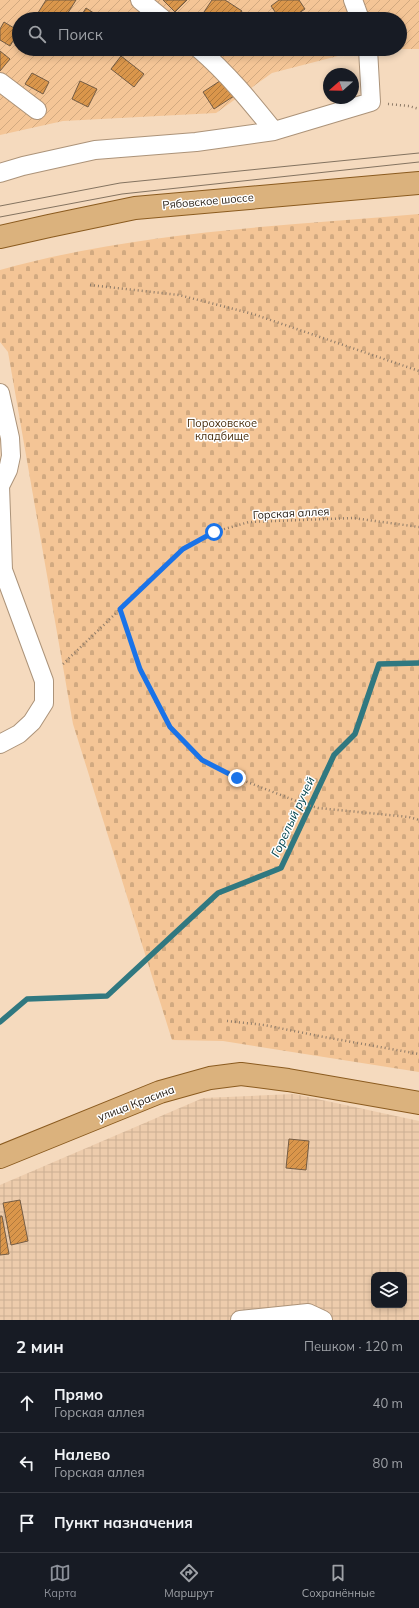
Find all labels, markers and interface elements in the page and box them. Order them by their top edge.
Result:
search box [12,12,407,56]
icon: search [26,23,48,45]
text: Поиск [58,25,103,44]
north arrow [323,68,359,104]
street label: Рябовское шоссе [162,190,254,212]
park label: Пороховское кладбище [187,416,257,443]
street label: Горская аллея [252,504,330,522]
route start [205,523,223,541]
route end [228,769,246,787]
water label: Горелый ручей [267,774,318,859]
street label: улица Красина [96,1082,176,1124]
map controls [371,1272,407,1308]
button: layers [371,1272,407,1308]
text: 2 мин [16,1336,64,1357]
text: Пешком · 120 m [304,1338,403,1354]
text: Прямо [54,1385,103,1404]
icon: ahead [16,1392,38,1414]
text: 40 m [373,1395,403,1411]
text: Горская аллея [54,1404,145,1420]
text: Налево [54,1445,110,1464]
icon: left [16,1452,38,1474]
text: 80 m [373,1455,403,1471]
text: Горская аллея [54,1464,145,1480]
icon: arrive [16,1512,38,1534]
text: Пункт назначения [54,1513,193,1532]
tab: Карта [44,1562,76,1600]
tab: Маршрут [164,1562,214,1600]
tab: Сохранённые [302,1562,375,1600]

